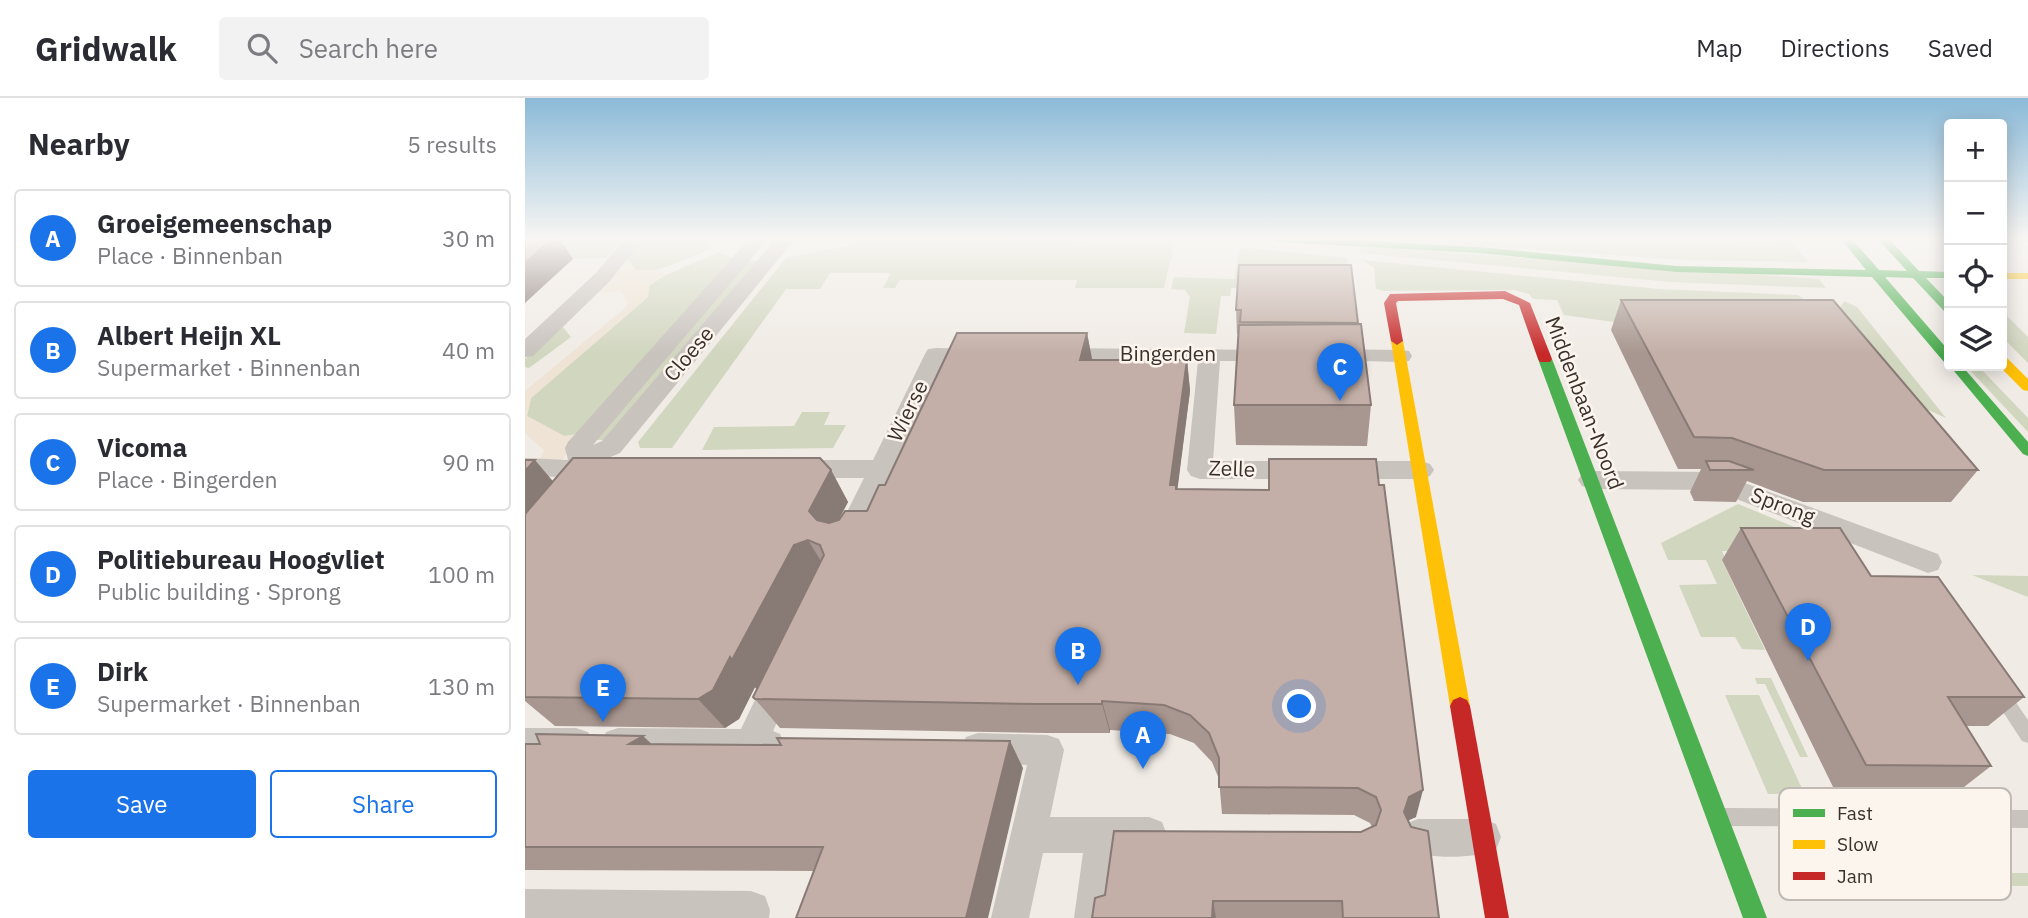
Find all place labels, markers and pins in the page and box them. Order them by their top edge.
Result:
pin: C [1317,343,1363,401]
pin: D [1785,603,1831,661]
pin: B [1055,627,1101,685]
pin: E [580,664,626,722]
pin: A [1120,711,1166,769]

